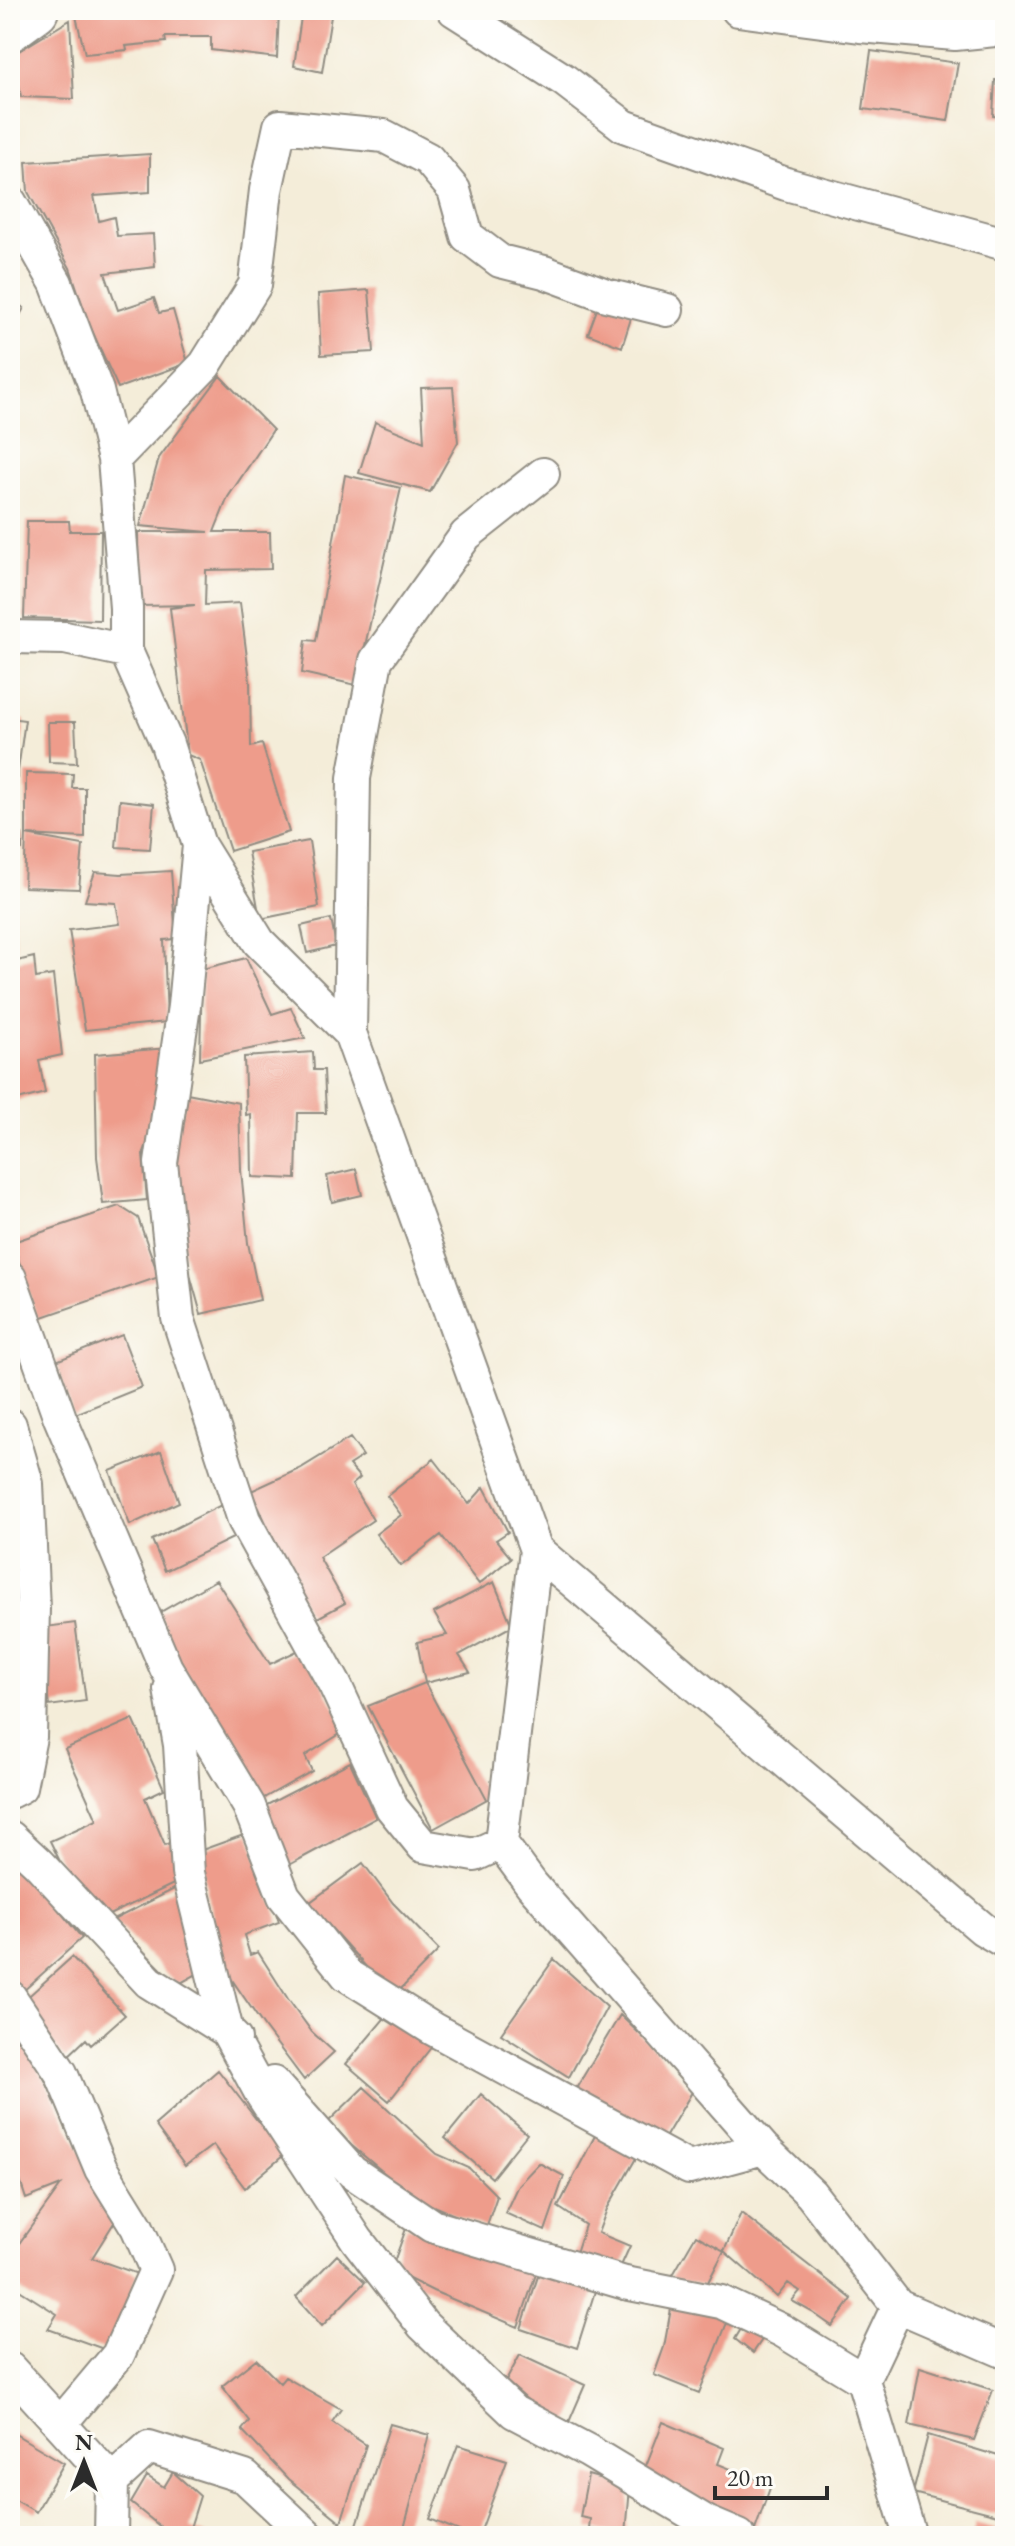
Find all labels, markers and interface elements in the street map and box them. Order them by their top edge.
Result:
north arrow [44,2422,124,2502]
text: N [75,2428,93,2457]
scale bar [715,2450,827,2500]
text: 20 m [727,2462,774,2493]

